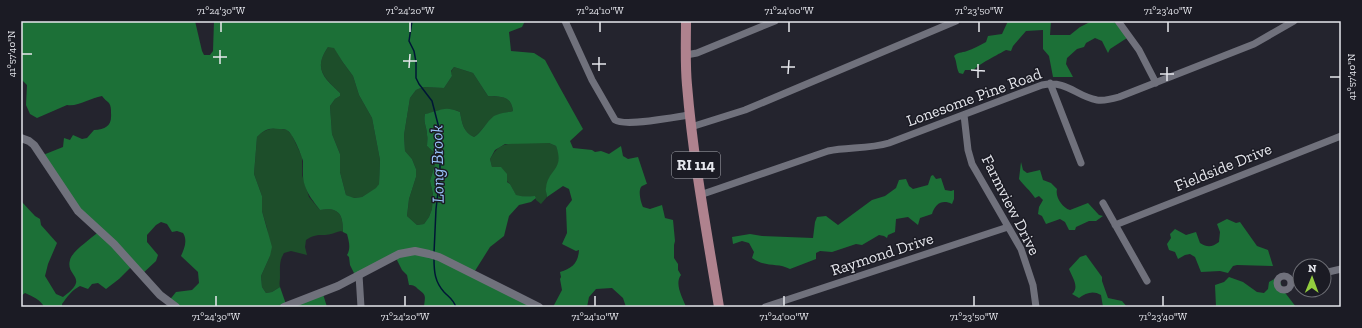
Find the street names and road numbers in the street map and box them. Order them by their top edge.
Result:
street label: Lonesome Pine Road [904,64,1044,130]
street label: Fieldside Drive [1172,139,1274,195]
road number: RI 114 [672,152,720,178]
street label: Farmview Drive [978,152,1044,258]
street label: Raymond Drive [828,228,936,280]

